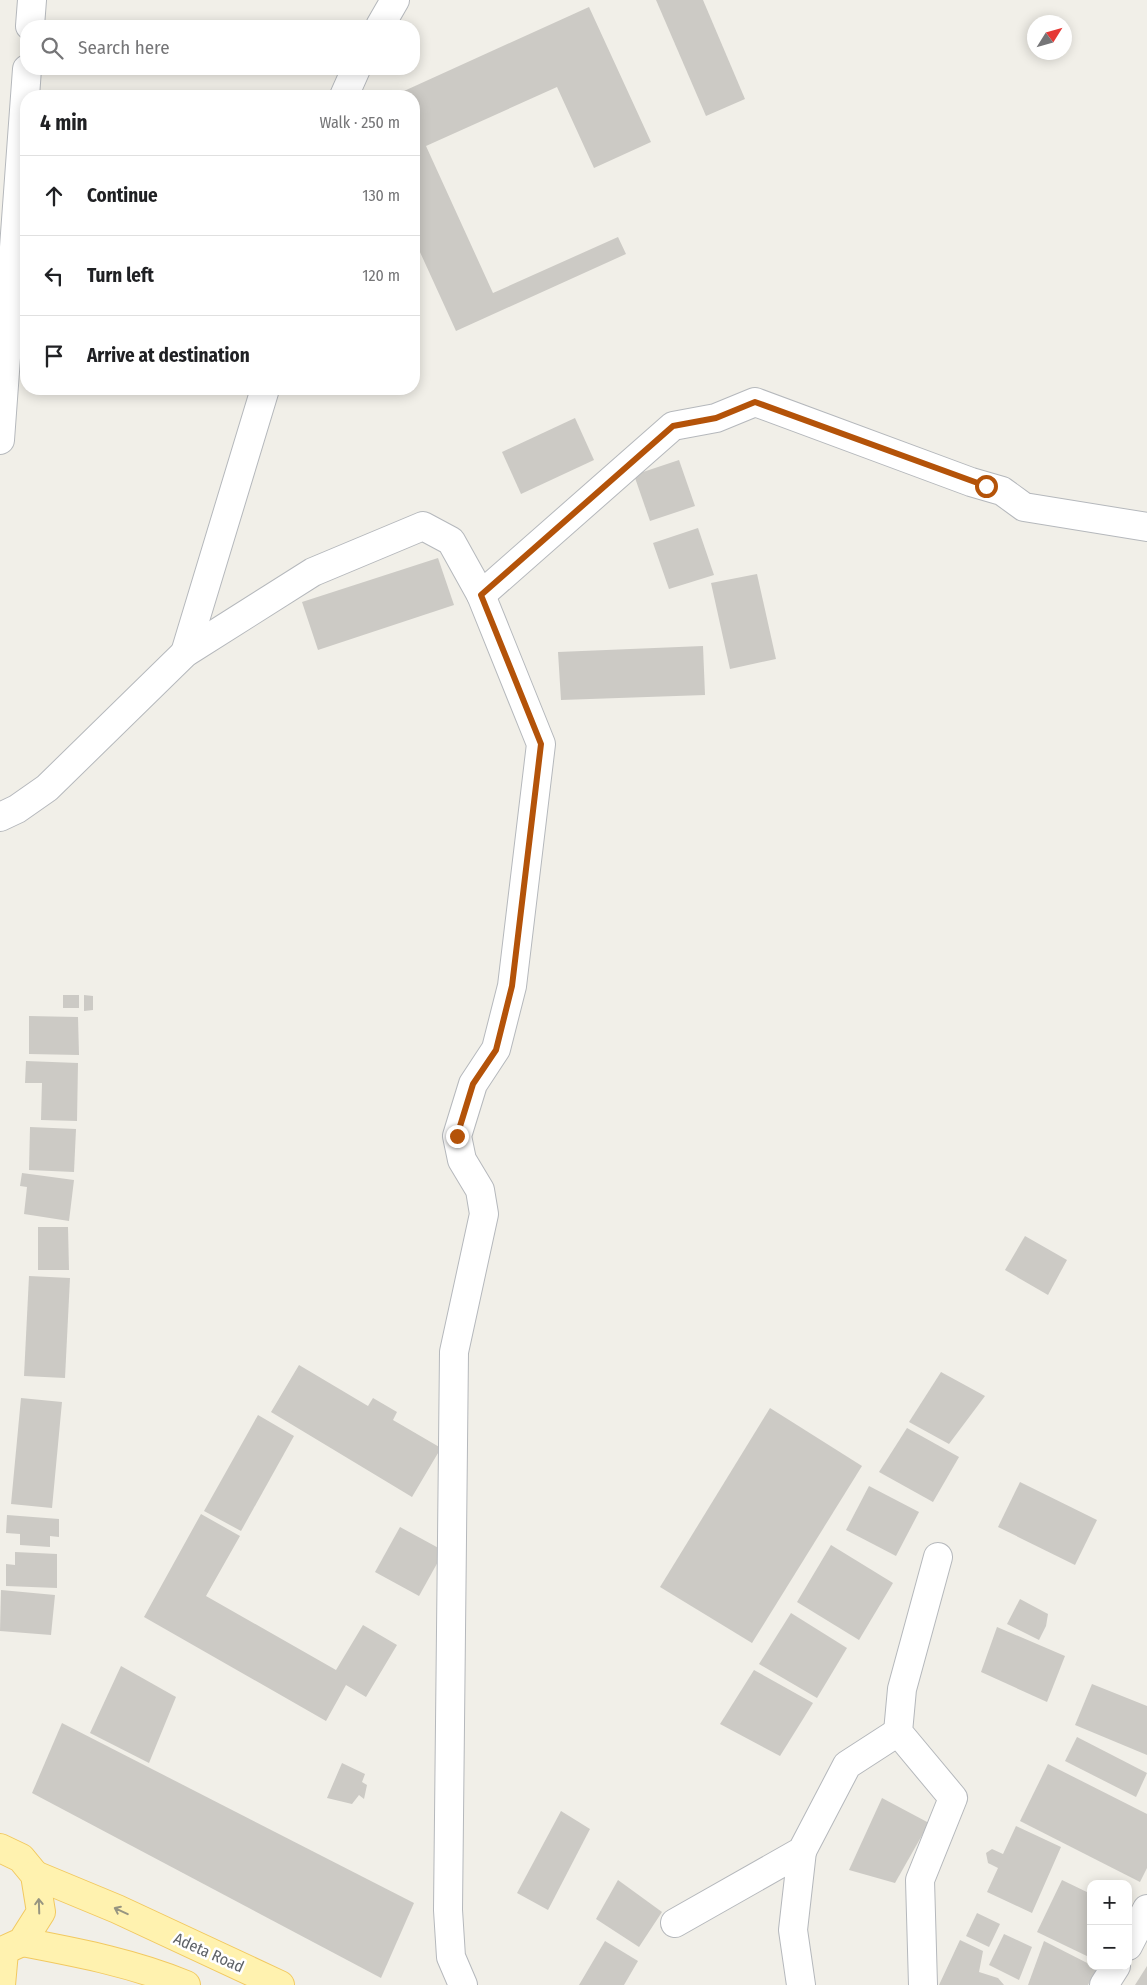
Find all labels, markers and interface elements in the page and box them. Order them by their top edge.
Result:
north arrow [1027,15,1072,60]
search box [20,20,420,75]
icon: search [38,34,66,62]
text: Search here [78,36,170,59]
text: 4 min [40,110,88,136]
text: Walk · 250 m [319,113,400,132]
icon: ahead [40,182,68,210]
text: Continue [87,184,158,207]
text: 130 m [362,186,400,205]
icon: left [40,262,68,290]
text: Turn left [87,264,154,287]
text: 120 m [362,266,400,285]
icon: arrive [40,342,68,370]
text: Arrive at destination [87,344,250,367]
route start [975,475,998,498]
route end [446,1125,469,1148]
map controls [1087,1880,1132,1970]
button: + [1087,1880,1132,1925]
one-way arrow [34,1898,44,1914]
one-way arrow [114,1906,129,1915]
button: − [1087,1925,1132,1970]
street label: Adeta Road [171,1929,247,1976]

